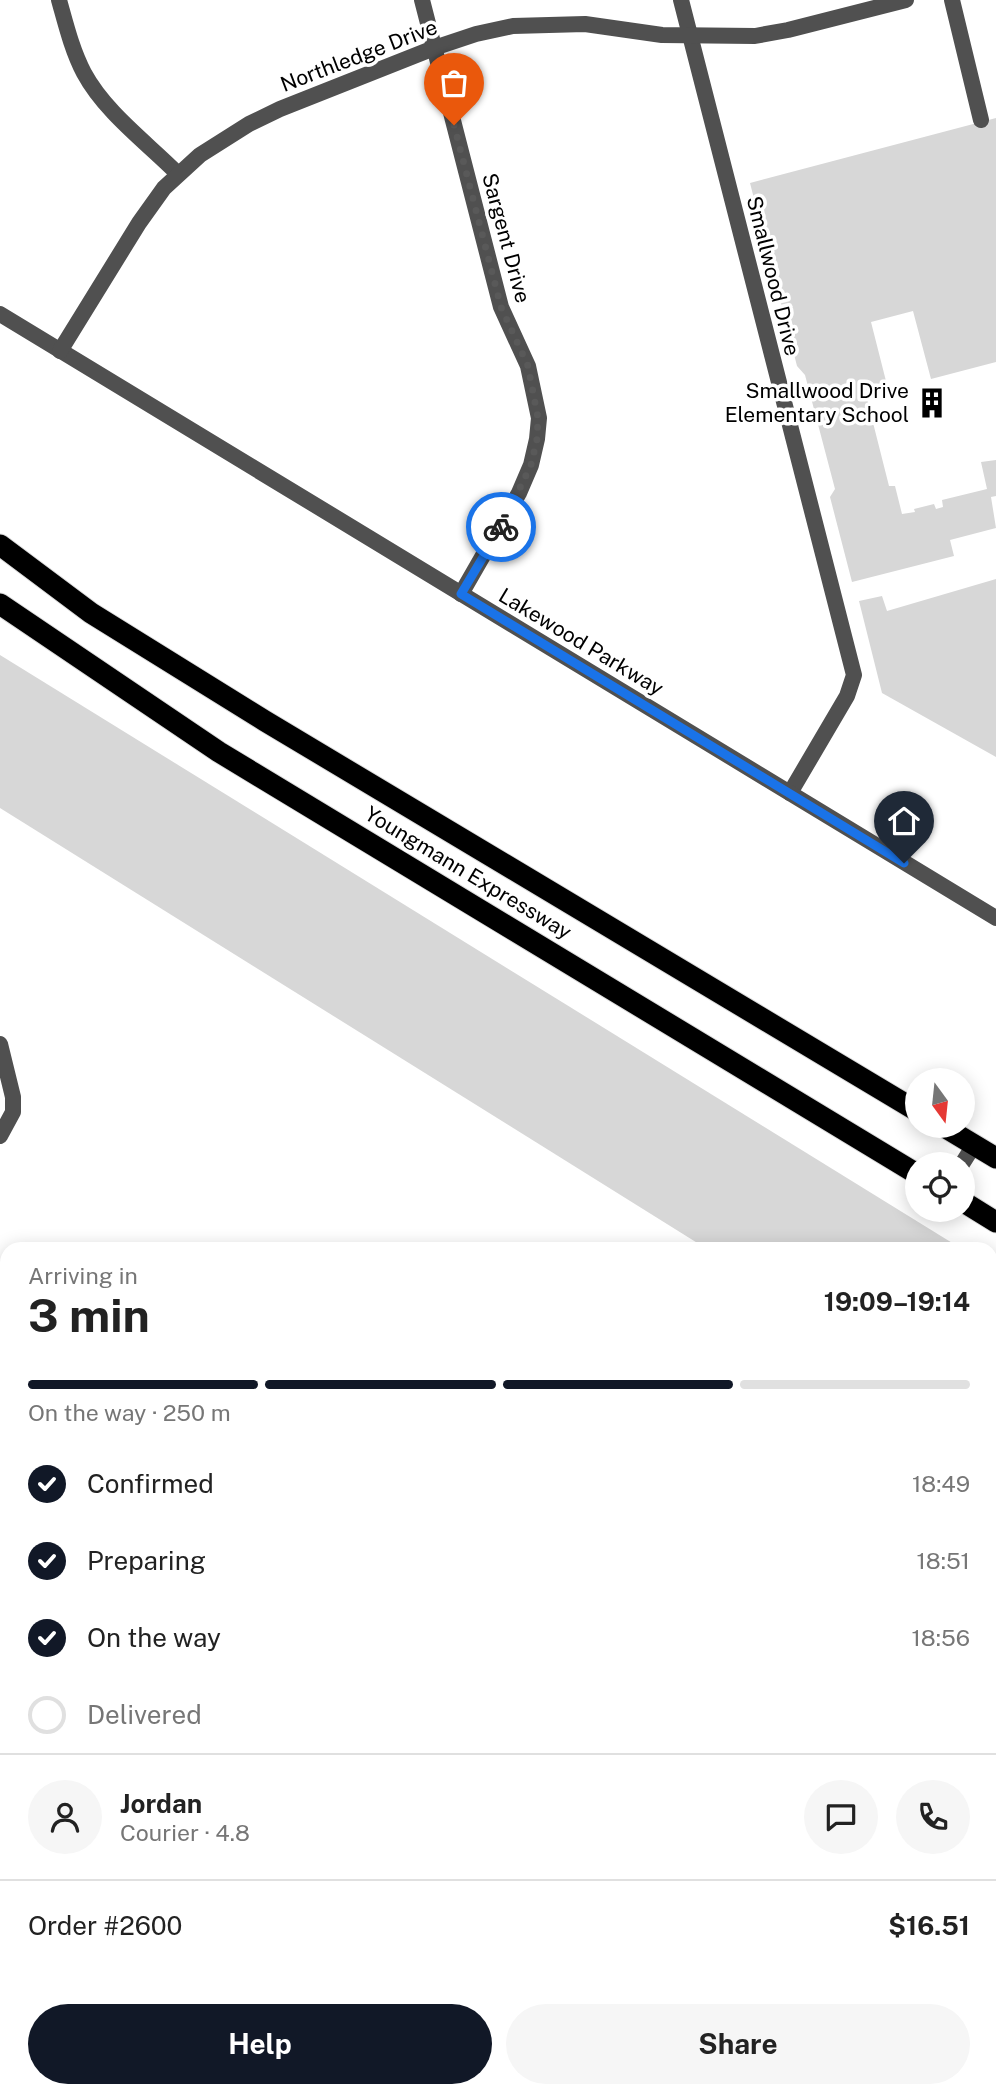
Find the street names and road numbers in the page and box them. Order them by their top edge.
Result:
street label: Northledge Drive [277,14,441,97]
street label: Sargent Drive [477,170,536,305]
street label: Smallwood Drive [742,193,805,358]
street label: Lakewood Parkway [494,583,668,701]
street label: Youngmann Expressway [360,801,576,944]

